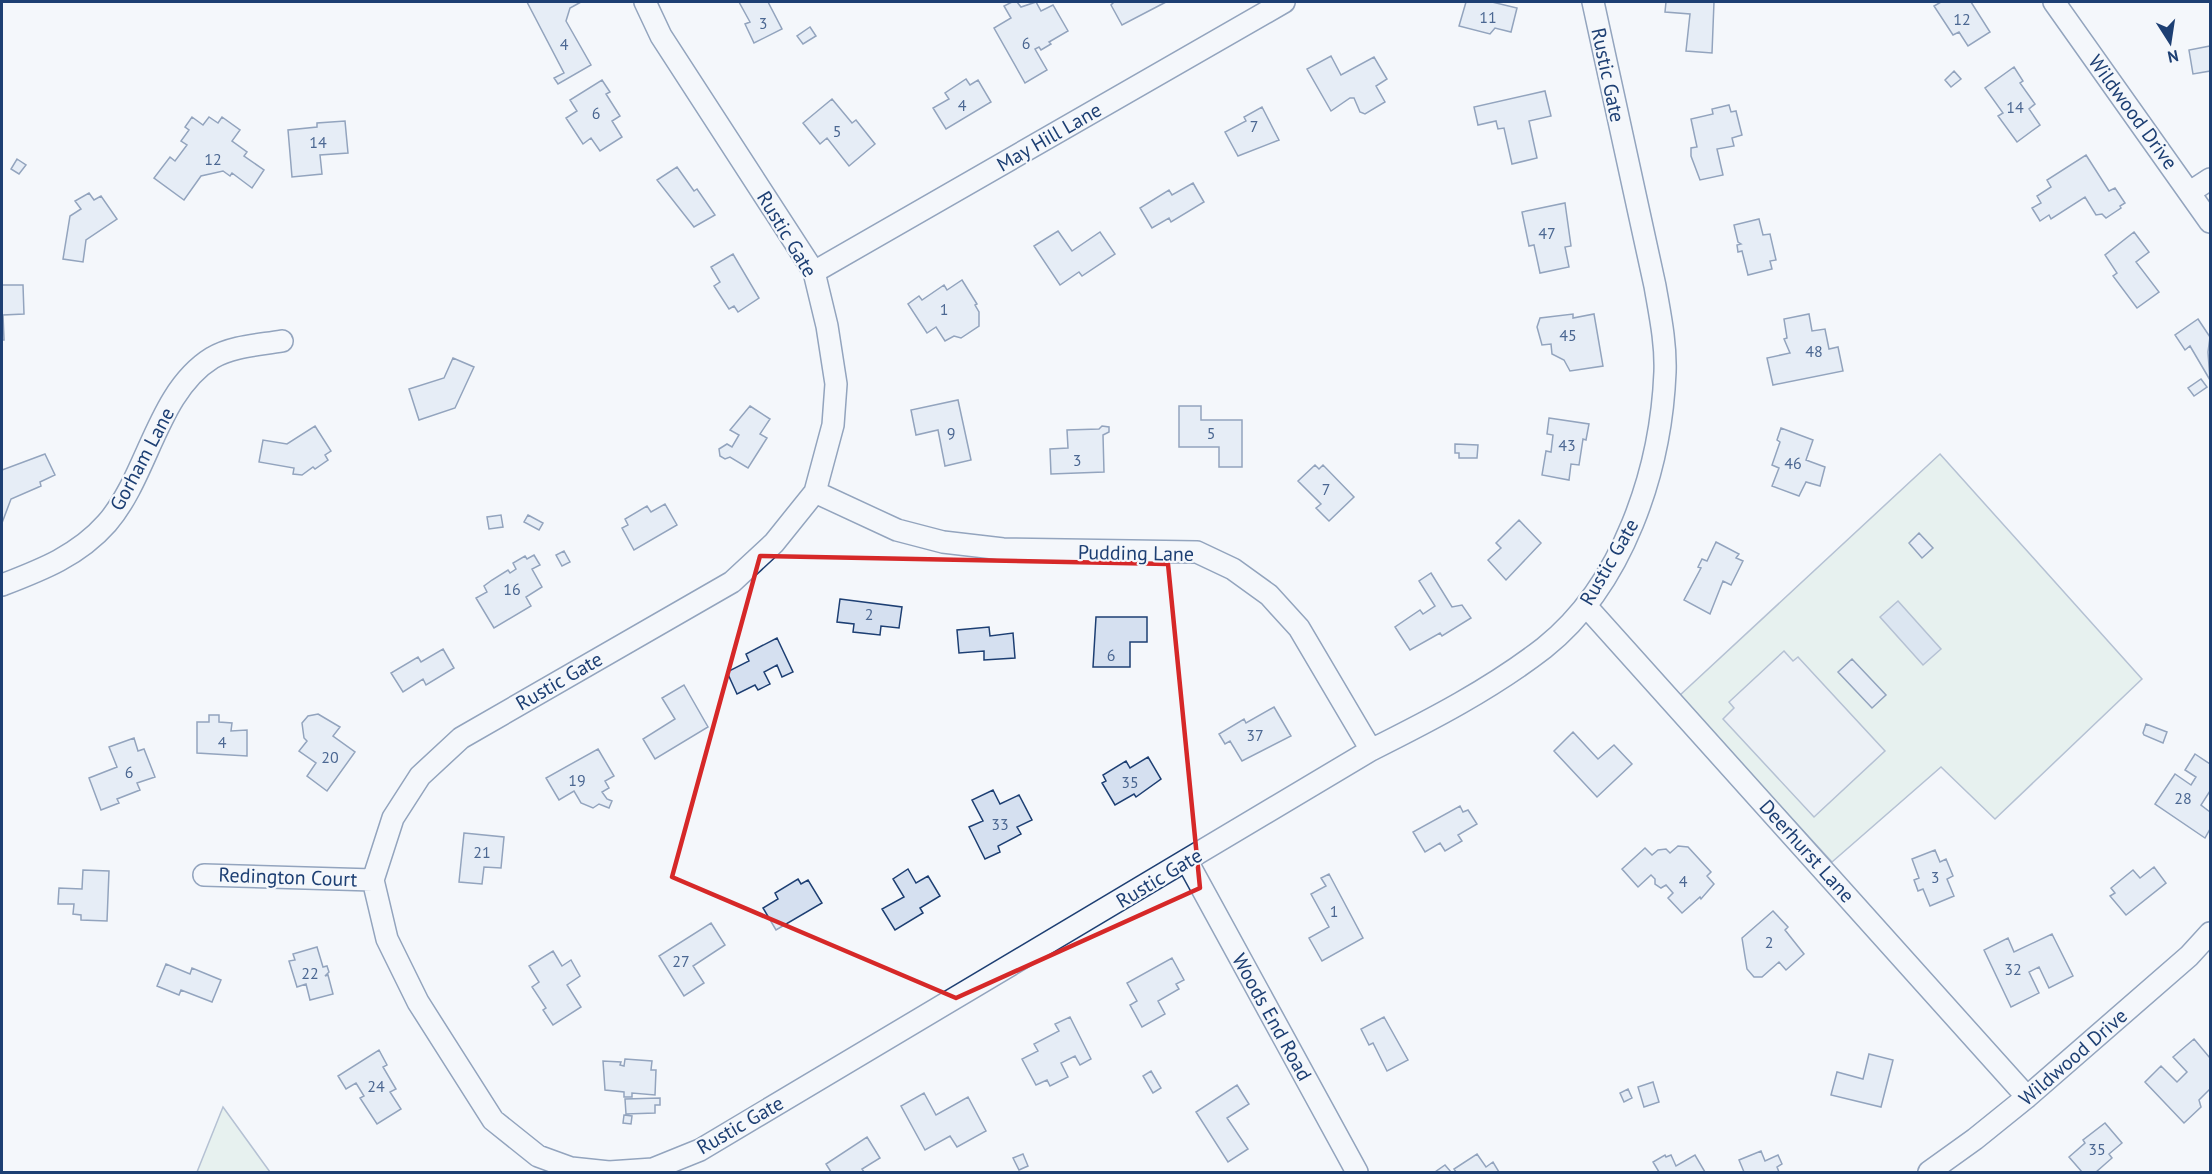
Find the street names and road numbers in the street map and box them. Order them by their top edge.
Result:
street label: Rustic Gate [1585,25,1631,125]
street label: Wildwood Drive [2083,50,2183,174]
street label: May Hill Lane [992,97,1106,177]
street label: Rustic Gate [751,186,823,282]
street label: Gorham Lane [104,403,180,515]
street label: Rustic Gate [1574,514,1644,610]
street label: Pudding Lane [1078,539,1194,567]
street label: Rustic Gate [511,646,607,716]
street label: Deerhurst Lane [1754,794,1860,908]
street label: Rustic Gate [1111,842,1207,914]
street label: Redington Court [218,862,358,892]
street label: Woods End Road [1226,949,1318,1085]
street label: Wildwood Drive [2013,1003,2133,1111]
street label: Rustic Gate [692,1090,788,1160]

